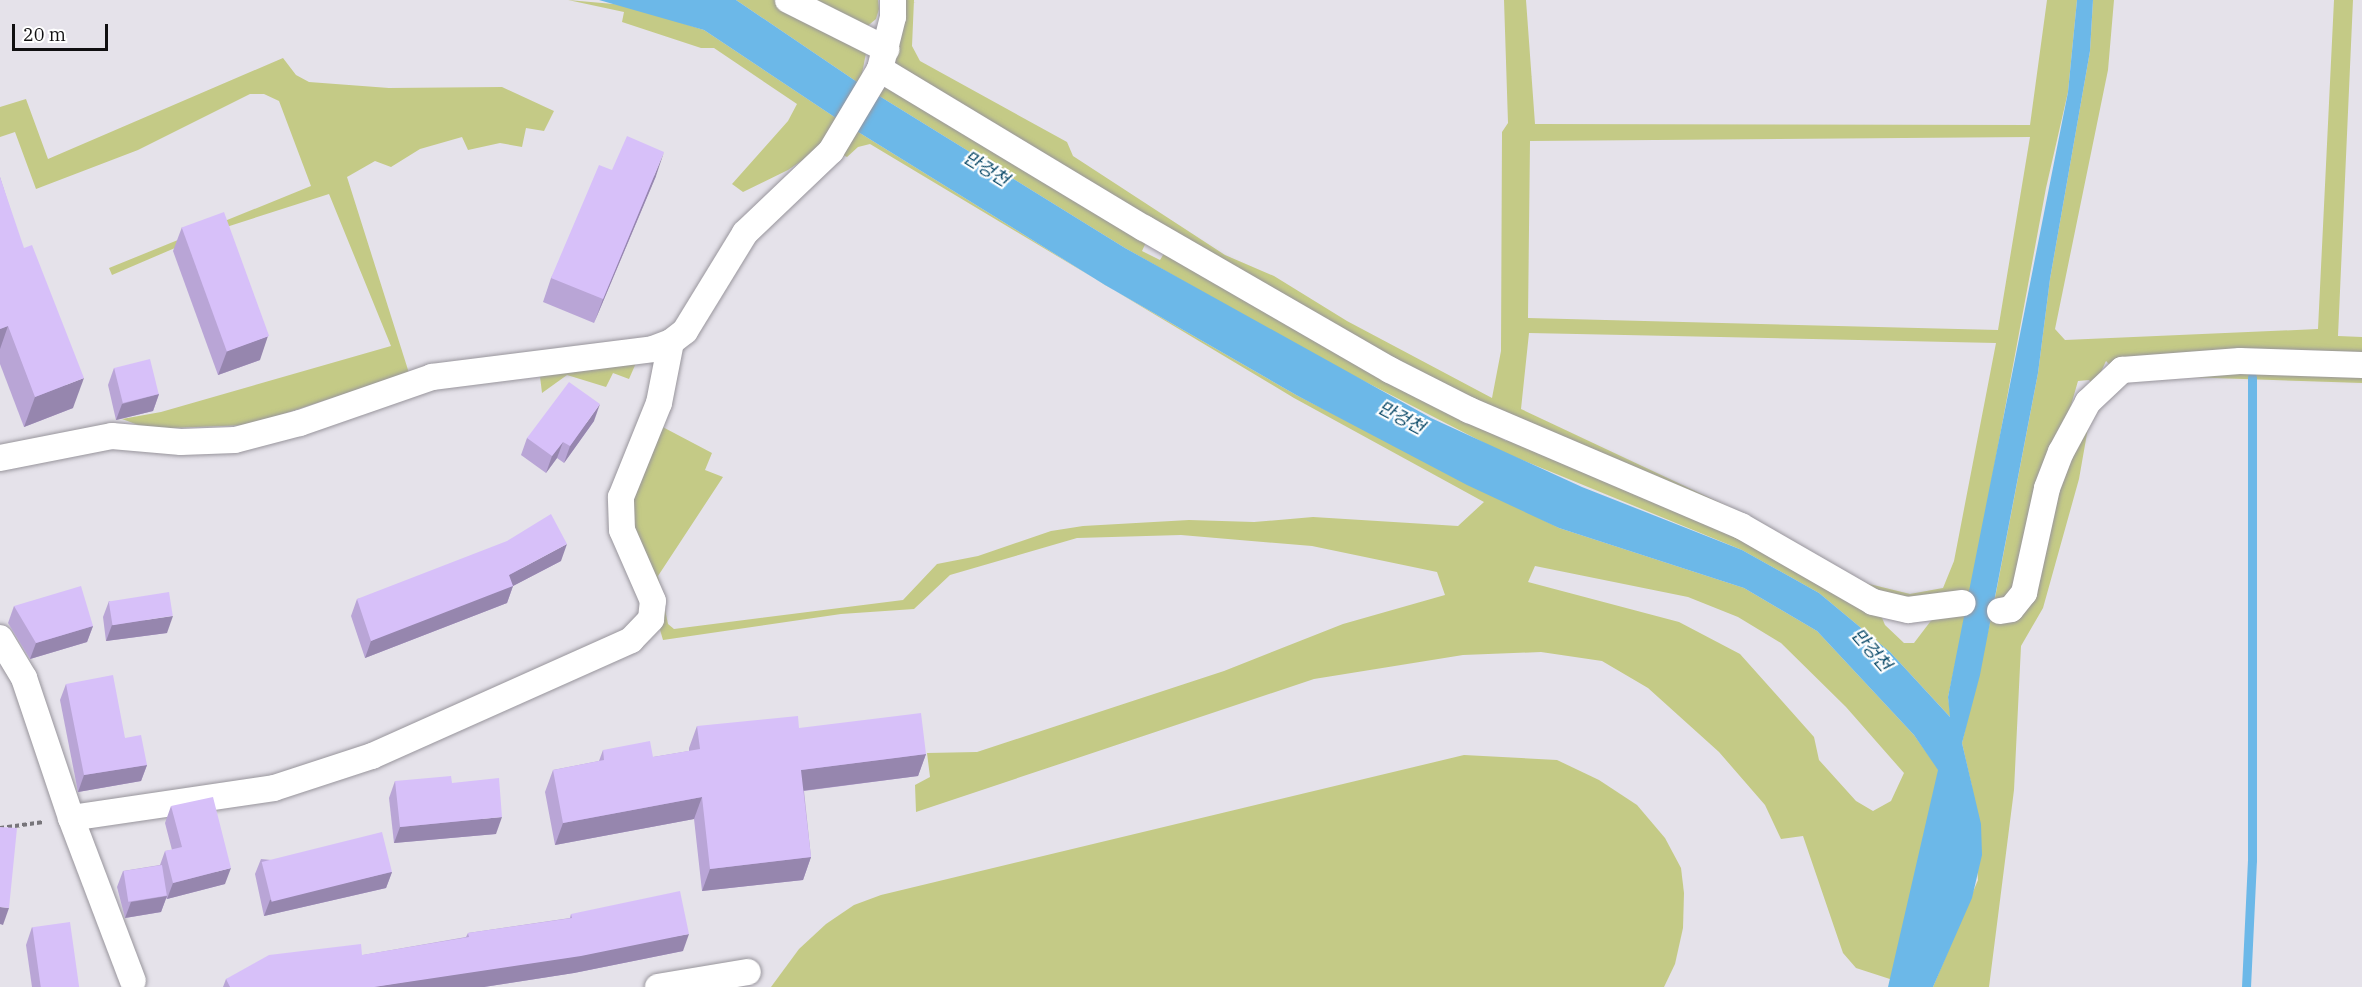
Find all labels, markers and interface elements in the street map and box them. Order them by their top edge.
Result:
scale bar [15,12,111,50]
text: 20 m [23,23,66,46]
water label: 만겅천 [959,147,1013,191]
water label: 만겅천 [1374,397,1428,439]
water label: 만겅천 [1847,624,1895,676]

